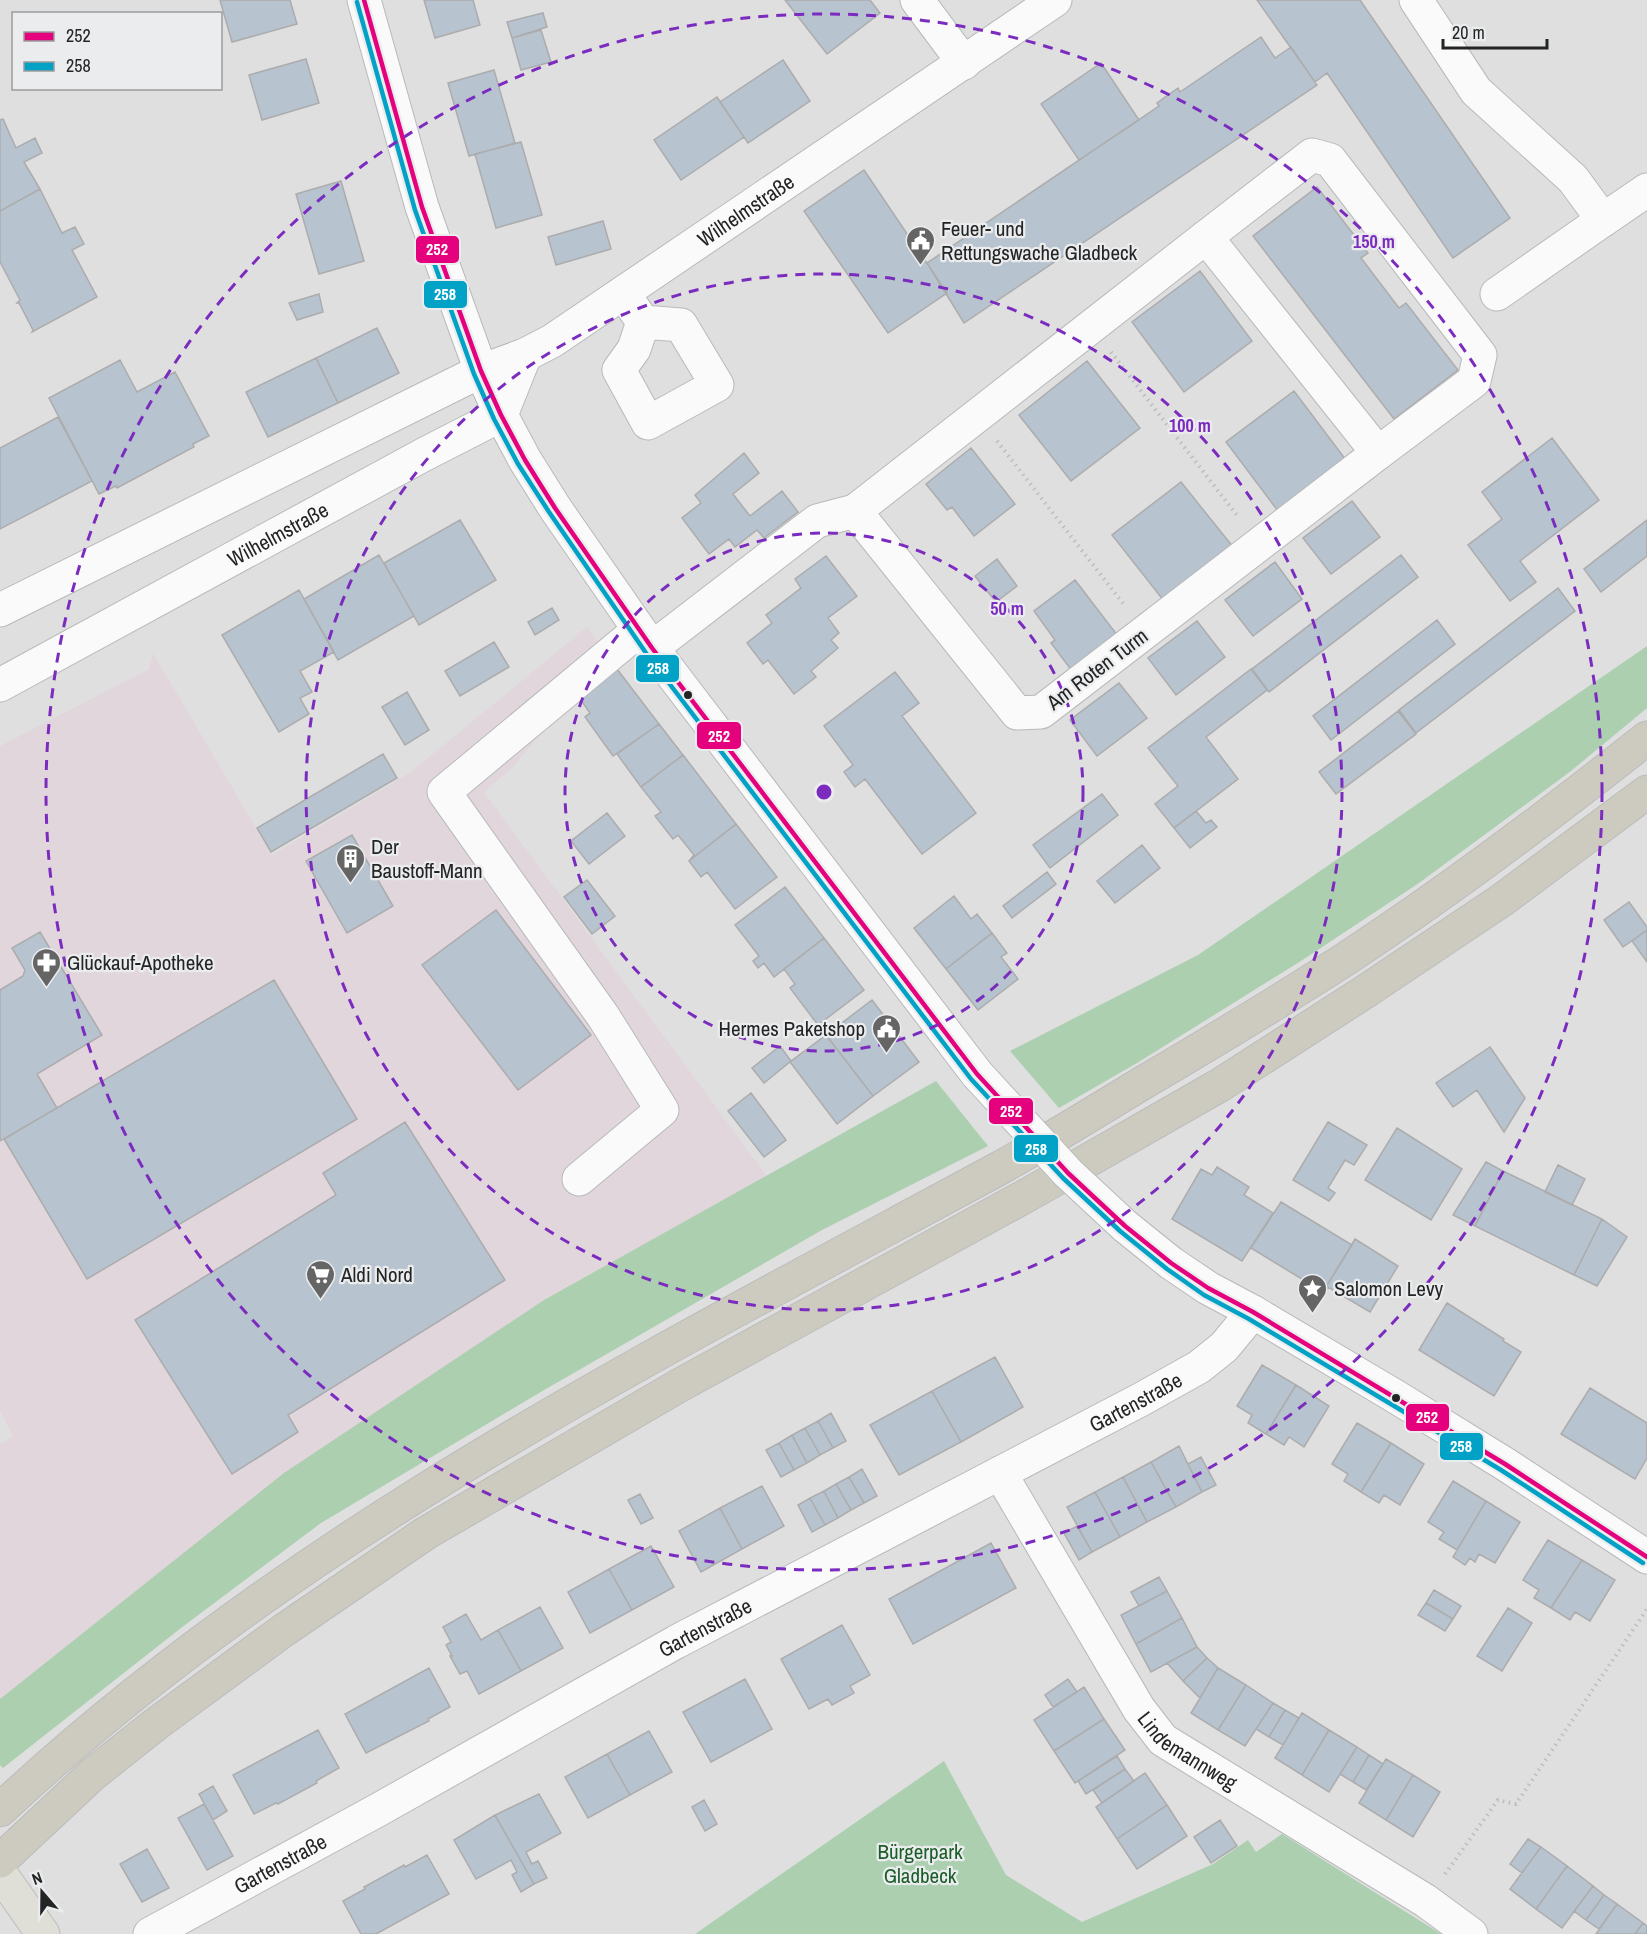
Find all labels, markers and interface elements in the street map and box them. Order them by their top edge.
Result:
legend [12,12,222,90]
scale bar [1443,12,1546,50]
text: 20 m [1452,20,1485,45]
text: 252 [66,23,91,48]
text: 258 [66,53,91,78]
street label: Wilhelmstraße [691,167,800,253]
place label: Feuer- und Rettungswache Gladbeck [941,214,1138,267]
public building icon: Feuer- und Rettungswache Gladbeck [904,224,936,266]
text: 150 m [1353,229,1395,254]
line badge: 252 [415,235,460,264]
text: 252 [426,238,448,260]
line badge: 258 [423,280,468,309]
text: 258 [434,283,456,305]
text: 100 m [1169,413,1211,438]
street label: Wilhelmstraße [222,495,333,573]
text: 50 m [990,596,1024,621]
street label: Am Roten Turm [1040,621,1154,717]
line badge: 258 [635,654,680,683]
text: 258 [647,657,669,679]
unlabelled marker [682,689,694,701]
line badge: 252 [696,721,742,750]
text: 252 [708,725,730,747]
centre of rings [814,782,834,802]
place label: Der Baustoff-Mann [371,832,483,885]
building icon: Der Baustoff-Mann [334,842,366,884]
pharmacy icon: Glückauf-Apotheke [30,946,62,988]
place label: Glückauf-Apotheke [67,948,213,977]
public building icon: Hermes Paketshop [870,1012,902,1054]
place label: Hermes Paketshop [719,1014,865,1043]
line badge: 252 [988,1097,1034,1125]
text: 252 [1000,1100,1022,1122]
line badge: 258 [1013,1134,1059,1163]
text: 258 [1025,1138,1047,1160]
supermarket icon: Aldi Nord [304,1258,336,1300]
place label: Aldi Nord [340,1260,413,1289]
place icon: Salomon Levy [1297,1272,1329,1314]
place label: Salomon Levy [1334,1274,1444,1303]
street label: Gartenstraße [1084,1365,1187,1439]
unlabelled marker [1390,1392,1402,1404]
line badge: 252 [1405,1403,1450,1432]
text: 252 [1416,1406,1438,1428]
line badge: 258 [1439,1432,1484,1461]
text: 258 [1450,1435,1472,1457]
street label: Gartenstraße [653,1591,756,1664]
street label: Lindemannweg [1131,1705,1243,1797]
street label: Gartenstraße [228,1826,332,1900]
park label: Bürgerpark Gladbeck [877,1837,963,1890]
north arrow [12,1862,72,1922]
text: N [29,1866,45,1890]

